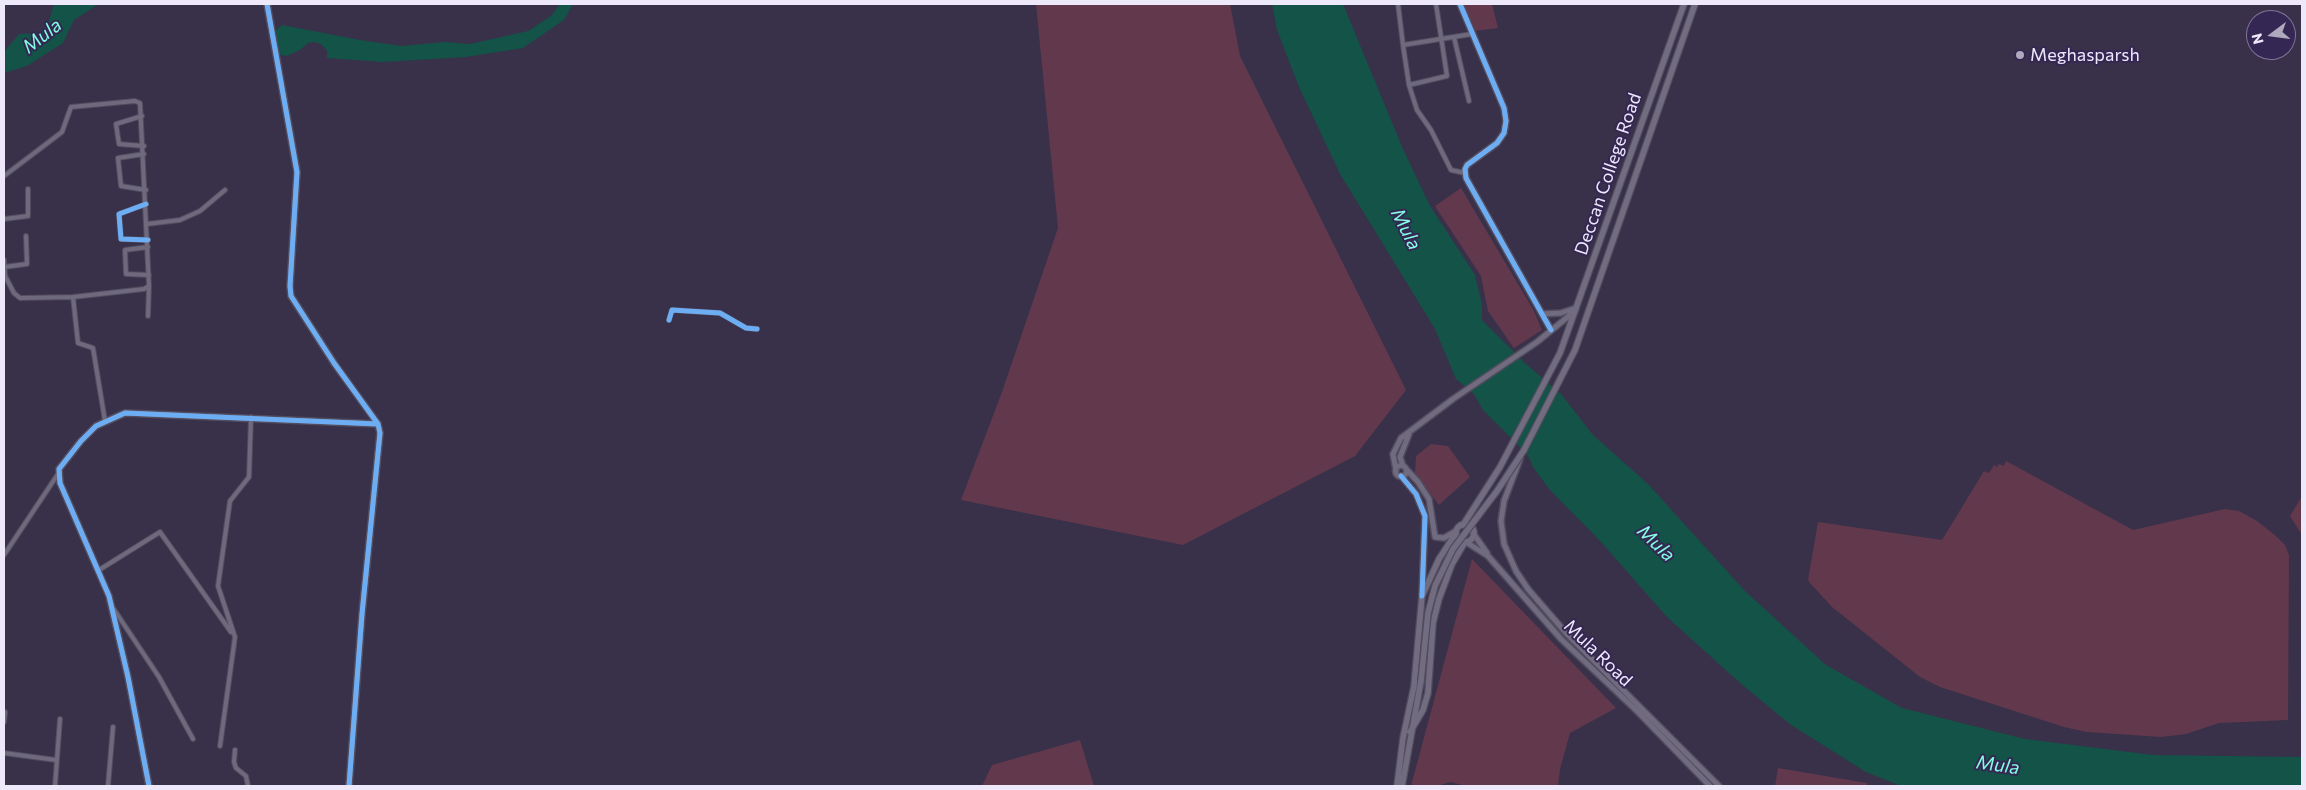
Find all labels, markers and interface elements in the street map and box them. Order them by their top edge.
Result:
north arrow [2246,10,2296,60]
water label: Mula [18,14,66,58]
text: N [2247,31,2267,46]
place label: Meghasparsh [2030,44,2140,66]
marker: Meghasparsh [2014,49,2026,61]
street label: Deccan College Road [1570,90,1646,258]
water label: Mula [1386,204,1426,254]
water label: Mula [1632,520,1680,566]
street label: Mula Road [1559,615,1637,691]
water label: Mula [1975,751,2021,779]

